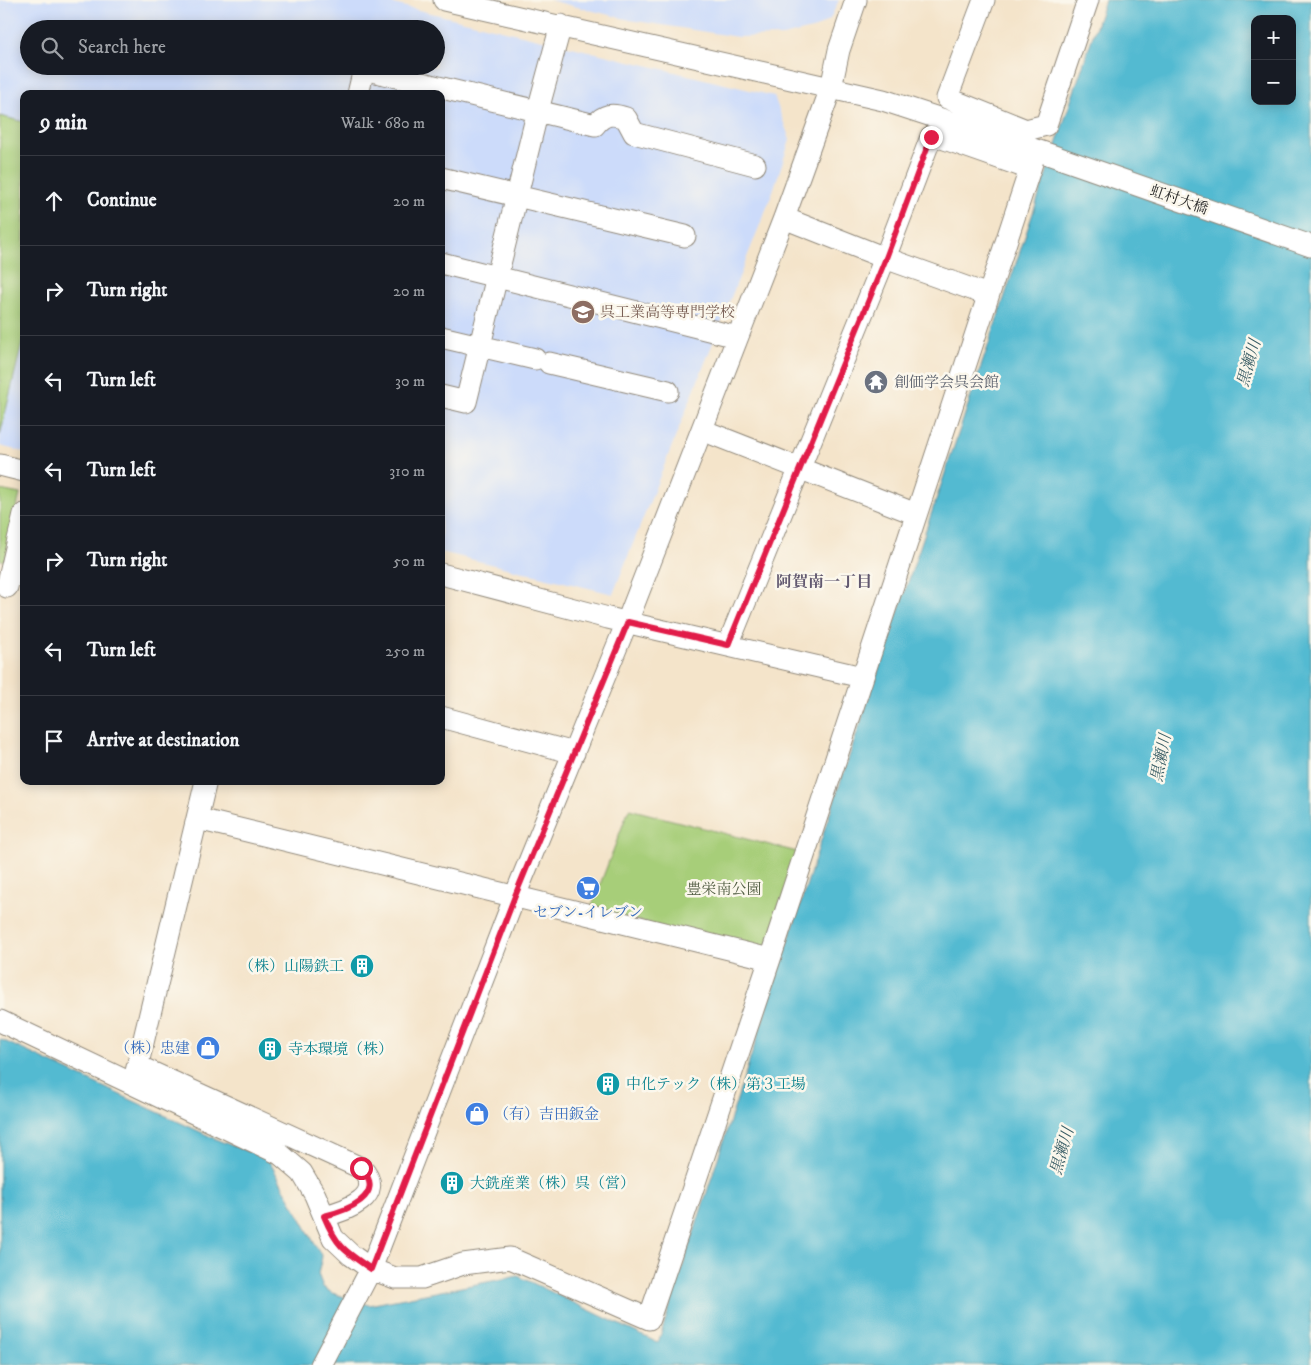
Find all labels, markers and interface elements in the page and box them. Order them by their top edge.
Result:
map controls [1251,15,1296,105]
button: + [1251,15,1296,60]
search box [20,20,445,75]
icon: search [38,34,66,62]
text: Search here [78,36,166,59]
button: − [1251,60,1296,105]
text: 9 min [40,110,87,136]
text: Walk · 680 m [341,113,425,133]
route end [920,126,943,149]
street label: 虹村大橋 [1148,181,1210,219]
icon: ahead [40,187,68,215]
text: Continue [87,189,157,212]
text: 20 m [393,191,425,211]
icon: right [40,277,68,305]
text: Turn right [87,279,167,302]
text: 20 m [393,281,425,301]
school or university icon: 呉工業高等専門学校 [570,299,596,325]
place label: 呉工業高等専門学校 [600,303,735,322]
water label: 黒瀬川 [1233,335,1266,389]
icon: left [40,367,68,395]
text: Turn left [87,369,156,392]
temple icon: 創価学会呉会館 [863,369,889,395]
text: 30 m [395,371,425,391]
place label: 創価学会呉会館 [894,373,999,392]
icon: left [40,457,68,485]
text: Turn left [87,459,156,482]
text: 310 m [389,461,425,481]
icon: right [40,547,68,575]
text: Turn right [87,549,167,572]
text: 50 m [393,551,425,571]
district label: 阿賀南一丁目 [776,572,872,592]
icon: left [40,637,68,665]
text: Turn left [87,639,156,662]
text: 250 m [385,641,425,661]
icon: arrive [40,727,68,755]
text: Arrive at destination [87,729,239,752]
water label: 黒瀬川 [1147,731,1176,783]
supermarket icon: セブン-イレブン [575,875,601,901]
park label: 豊栄南公園 [686,880,762,899]
place label: セブン-イレブン [533,903,643,922]
building icon: （株）山陽鉄工 [349,953,375,979]
place label: （株）山陽鉄工 [239,957,344,976]
shop icon: （株）忠建 [195,1035,221,1061]
building icon: 寺本環境（株） [257,1036,283,1062]
place label: （株）忠建 [115,1039,190,1058]
place label: 寺本環境（株） [288,1040,393,1059]
building icon: 中化テック（株）第３工場 [595,1071,621,1097]
place label: 中化テック（株）第３工場 [626,1075,806,1094]
shop icon: （有）吉田鈑金 [464,1101,490,1127]
place label: （有）吉田鈑金 [494,1105,599,1124]
water label: 黒瀬川 [1046,1123,1079,1177]
route start [350,1157,373,1180]
building icon: 大銑産業（株）呉（営） [439,1170,465,1196]
place label: 大銑産業（株）呉（営） [470,1174,635,1193]

